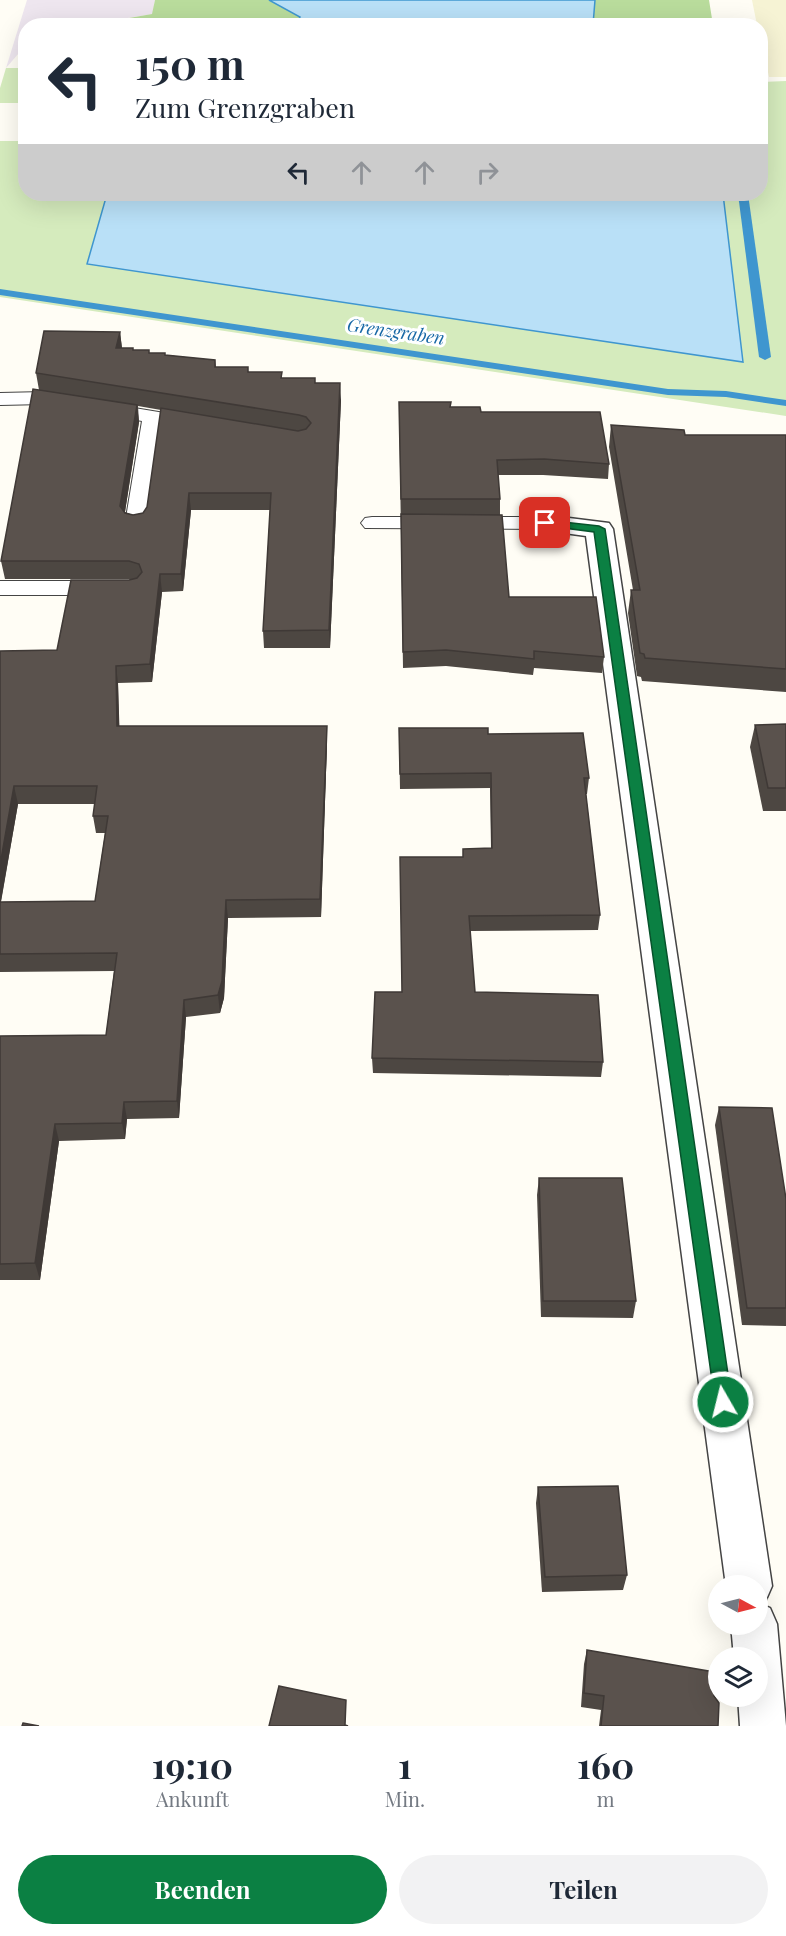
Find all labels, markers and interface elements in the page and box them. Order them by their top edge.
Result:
text: 150 m [135,35,245,91]
icon: left [36,42,114,120]
text: Zum Grenzgraben [135,89,355,125]
icon: left [282,156,315,189]
icon: ahead [345,156,378,189]
icon: ahead [408,156,441,189]
icon: right [471,156,504,189]
water label: Grenzgraben [346,312,446,350]
pin [519,497,570,548]
icon: arrive [528,506,561,539]
position arrow [691,1370,755,1434]
north arrow [708,1575,768,1635]
map controls [708,1575,768,1707]
button: layers [708,1647,768,1707]
text: 19:10 [152,1740,233,1788]
text: 1 [398,1740,412,1788]
text: 160 [577,1740,634,1788]
text: Ankunft [156,1785,229,1812]
text: Min. [385,1785,425,1812]
text: m [597,1785,614,1812]
button: Beenden [18,1855,387,1924]
button: Teilen [399,1855,768,1924]

